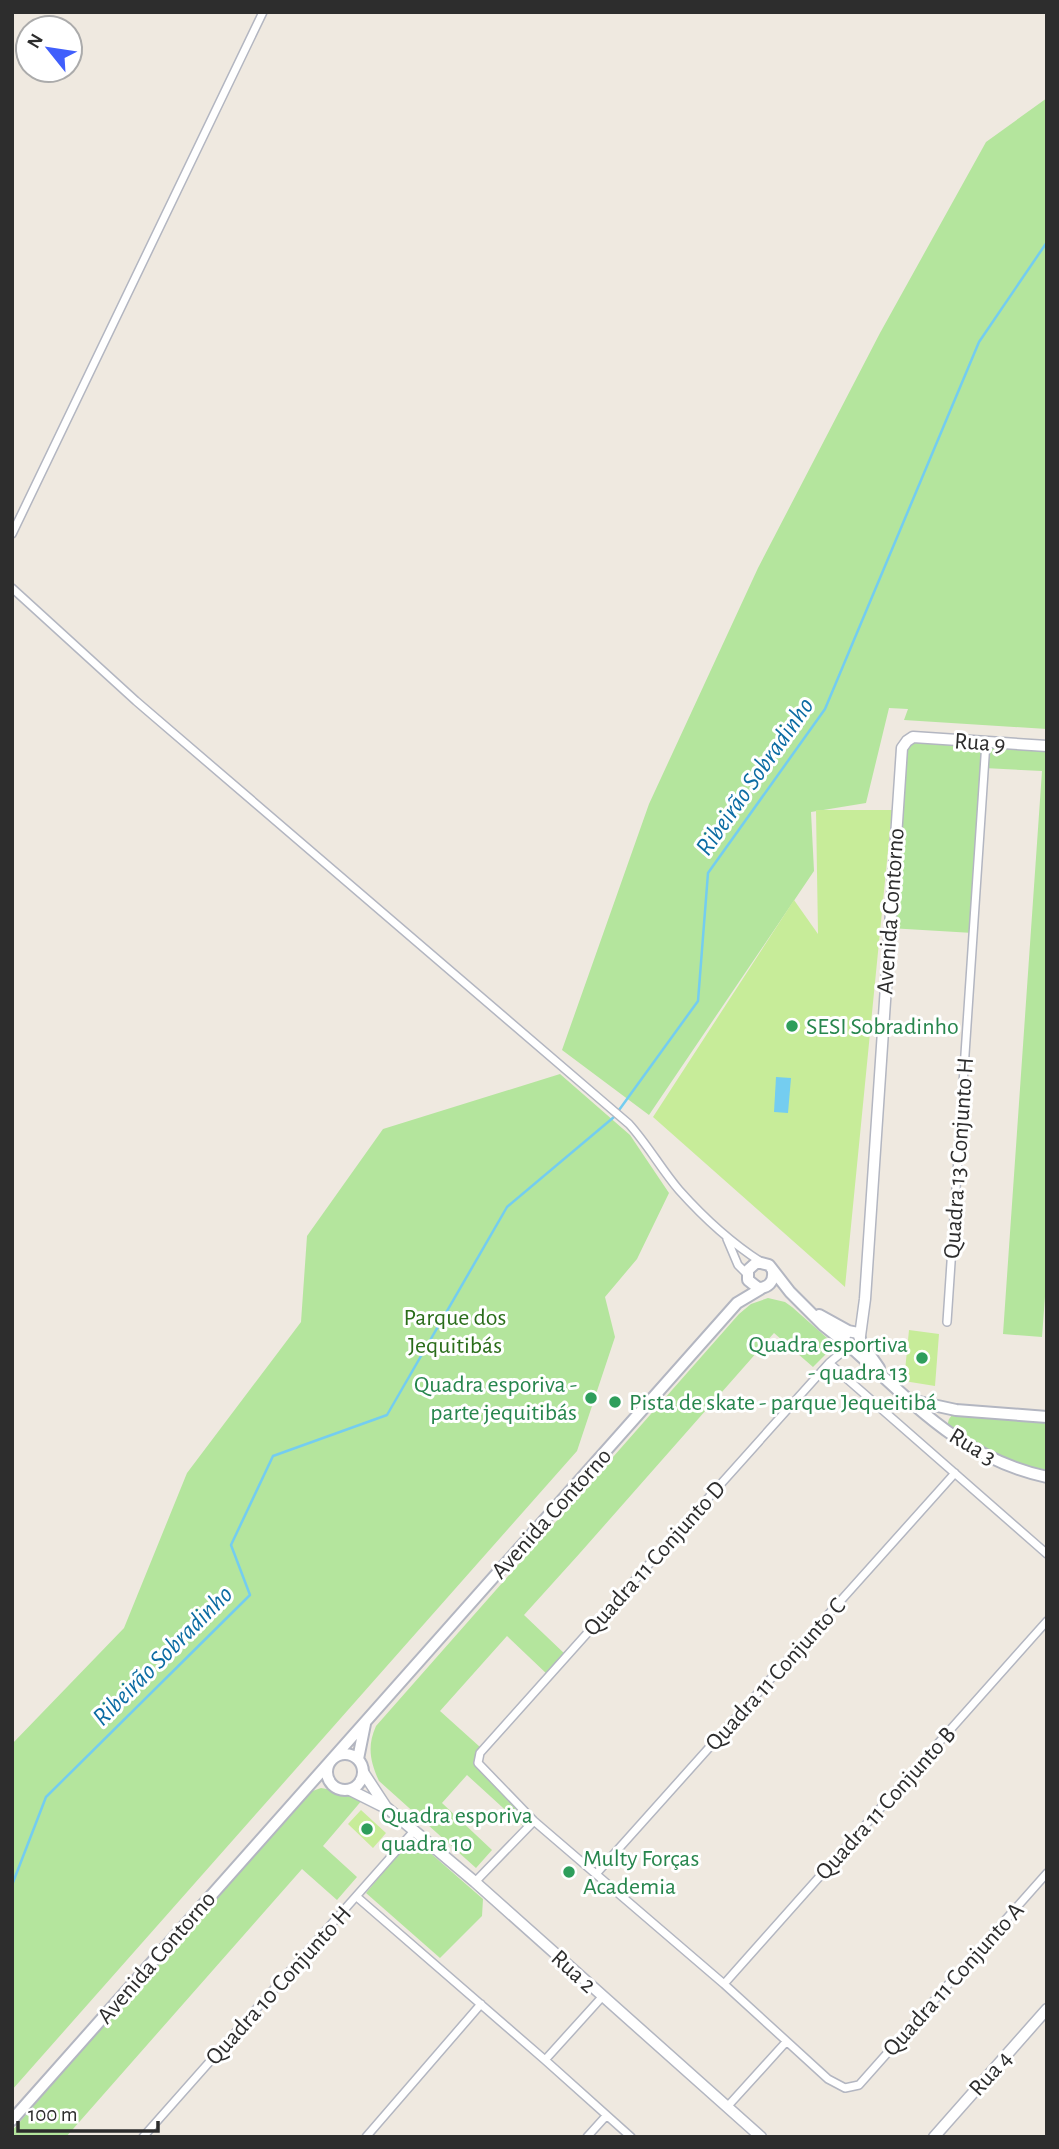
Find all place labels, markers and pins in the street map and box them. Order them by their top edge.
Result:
place label: SESI Sobradinho [806,1015,959,1039]
marker: SESI Sobradinho [784,1018,800,1034]
place label: Quadra esportiva - quadra 13 [749,1333,908,1385]
marker: Quadra esportiva - quadra 13 [914,1350,930,1366]
place label: Quadra esporiva - parte jequitibás [414,1373,577,1425]
marker: Quadra esporiva - parte jequitibás [583,1390,599,1406]
place label: Pista de skate - parque Jequeitibá [629,1391,937,1415]
marker: Pista de skate - parque Jequeitibá [607,1394,623,1410]
place label: Quadra esporiva quadra 10 [381,1804,533,1856]
marker: Quadra esporiva quadra 10 [359,1821,375,1837]
place label: Multy Forças Academia [583,1847,699,1899]
marker: Multy Forças Academia [561,1864,577,1880]

